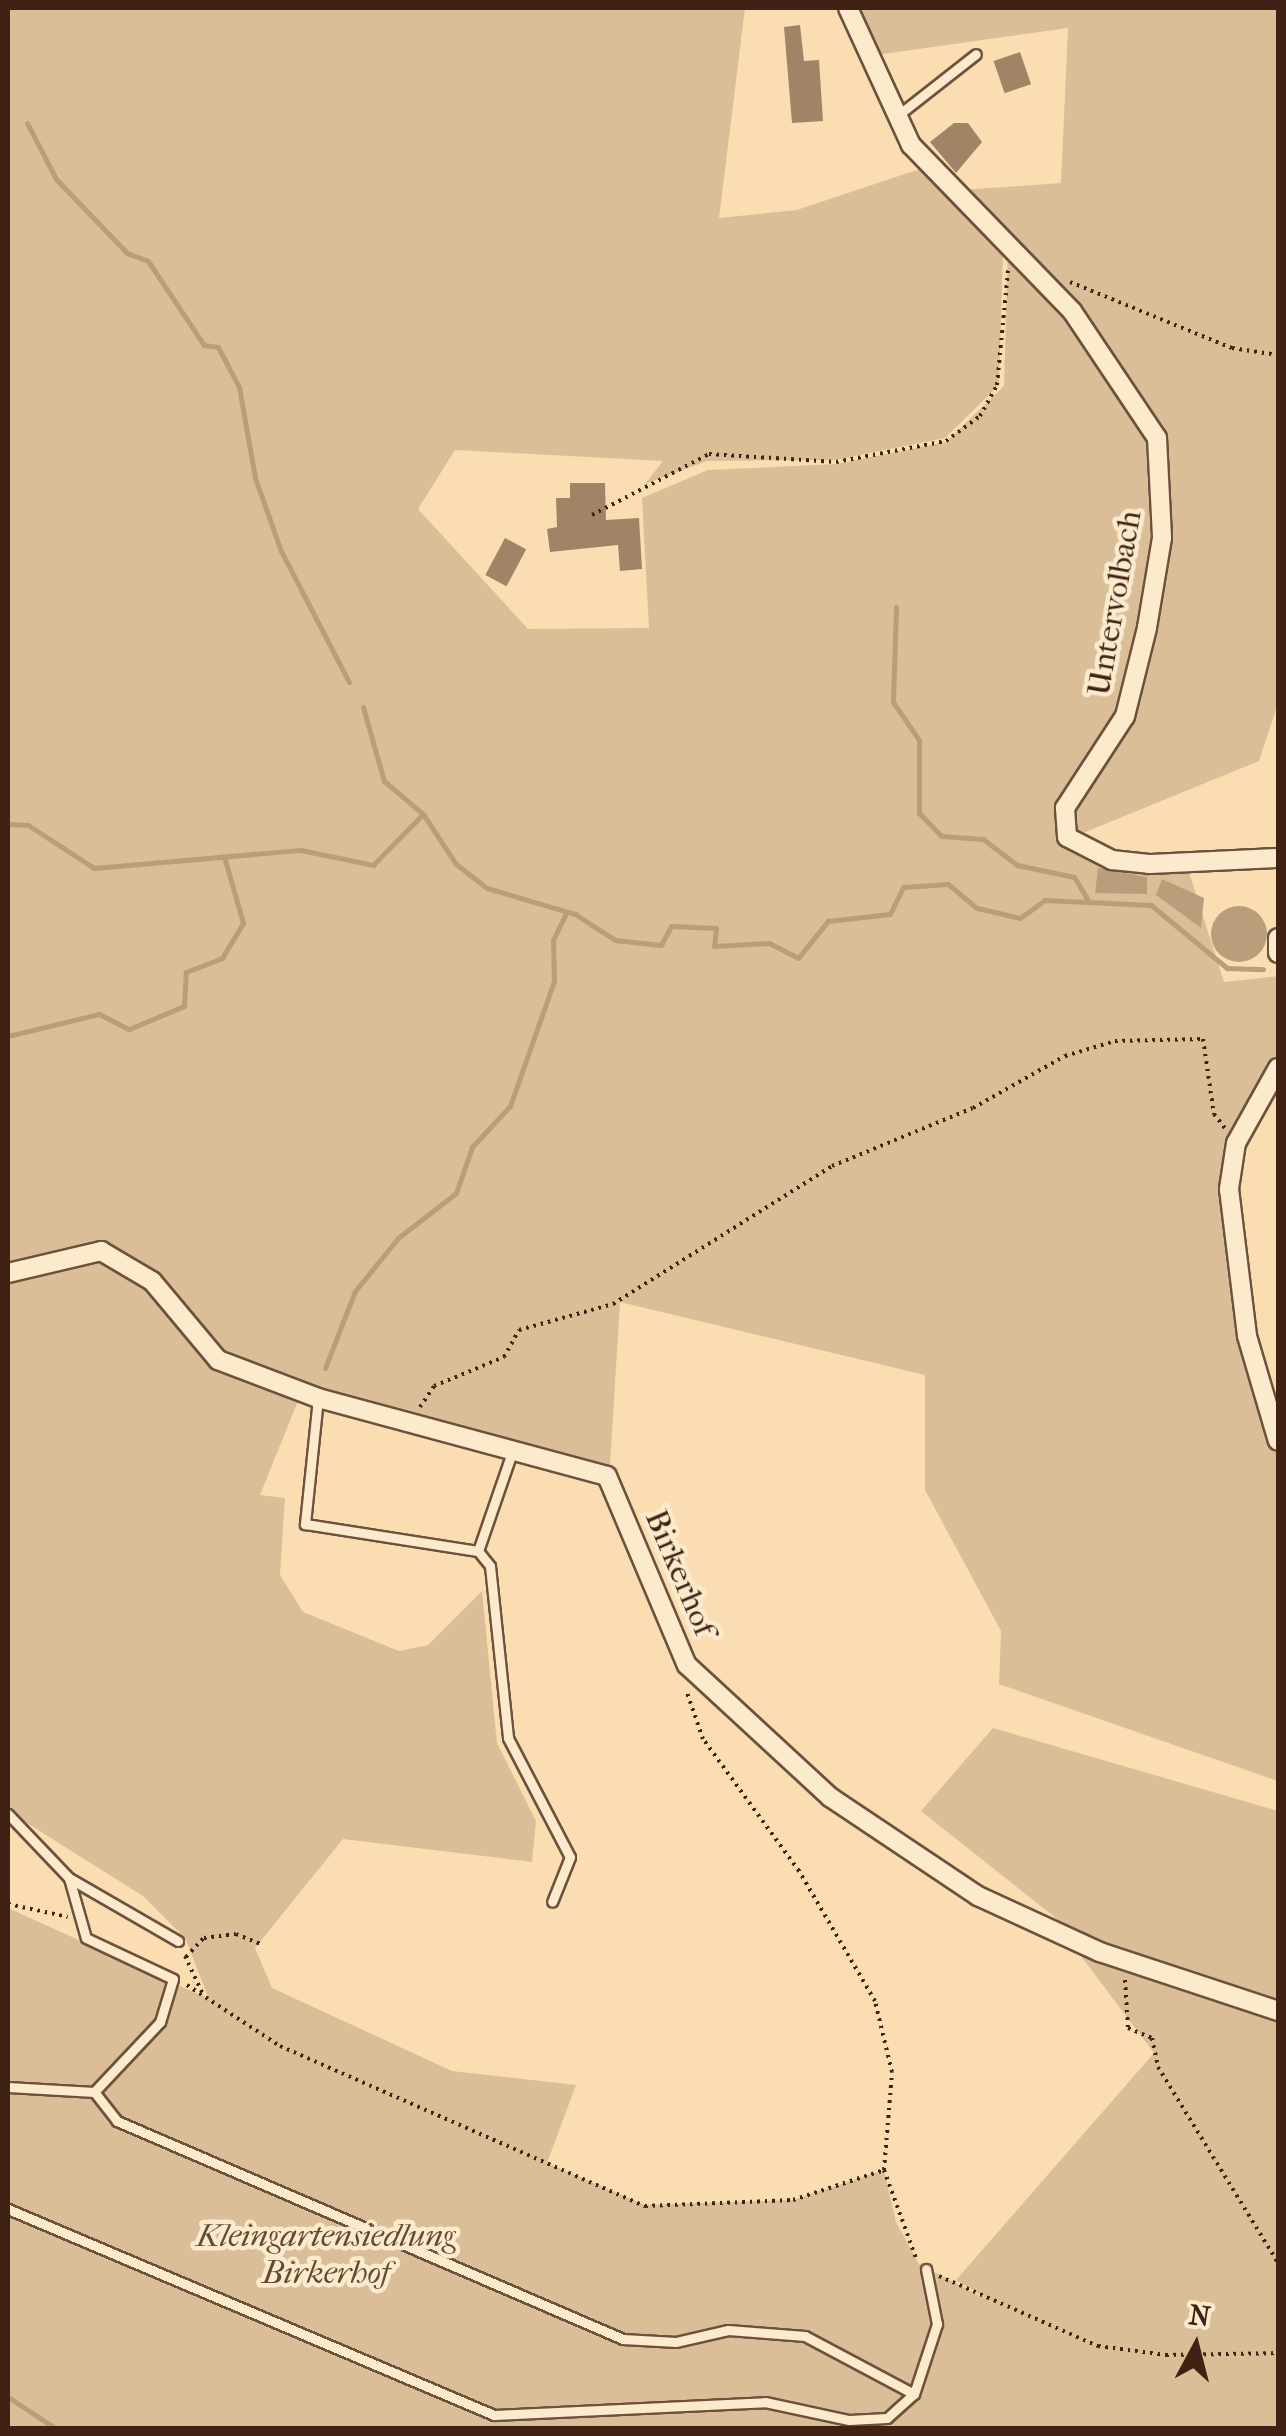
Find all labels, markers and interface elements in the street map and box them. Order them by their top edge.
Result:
street label: Untervolbach [1080,507,1150,699]
street label: Birkerhof [636,1504,724,1642]
park label: Kleingartensiedlung Birkerhof [197,2218,455,2293]
north arrow [1146,2296,1246,2396]
text: N [1187,2298,1212,2333]

